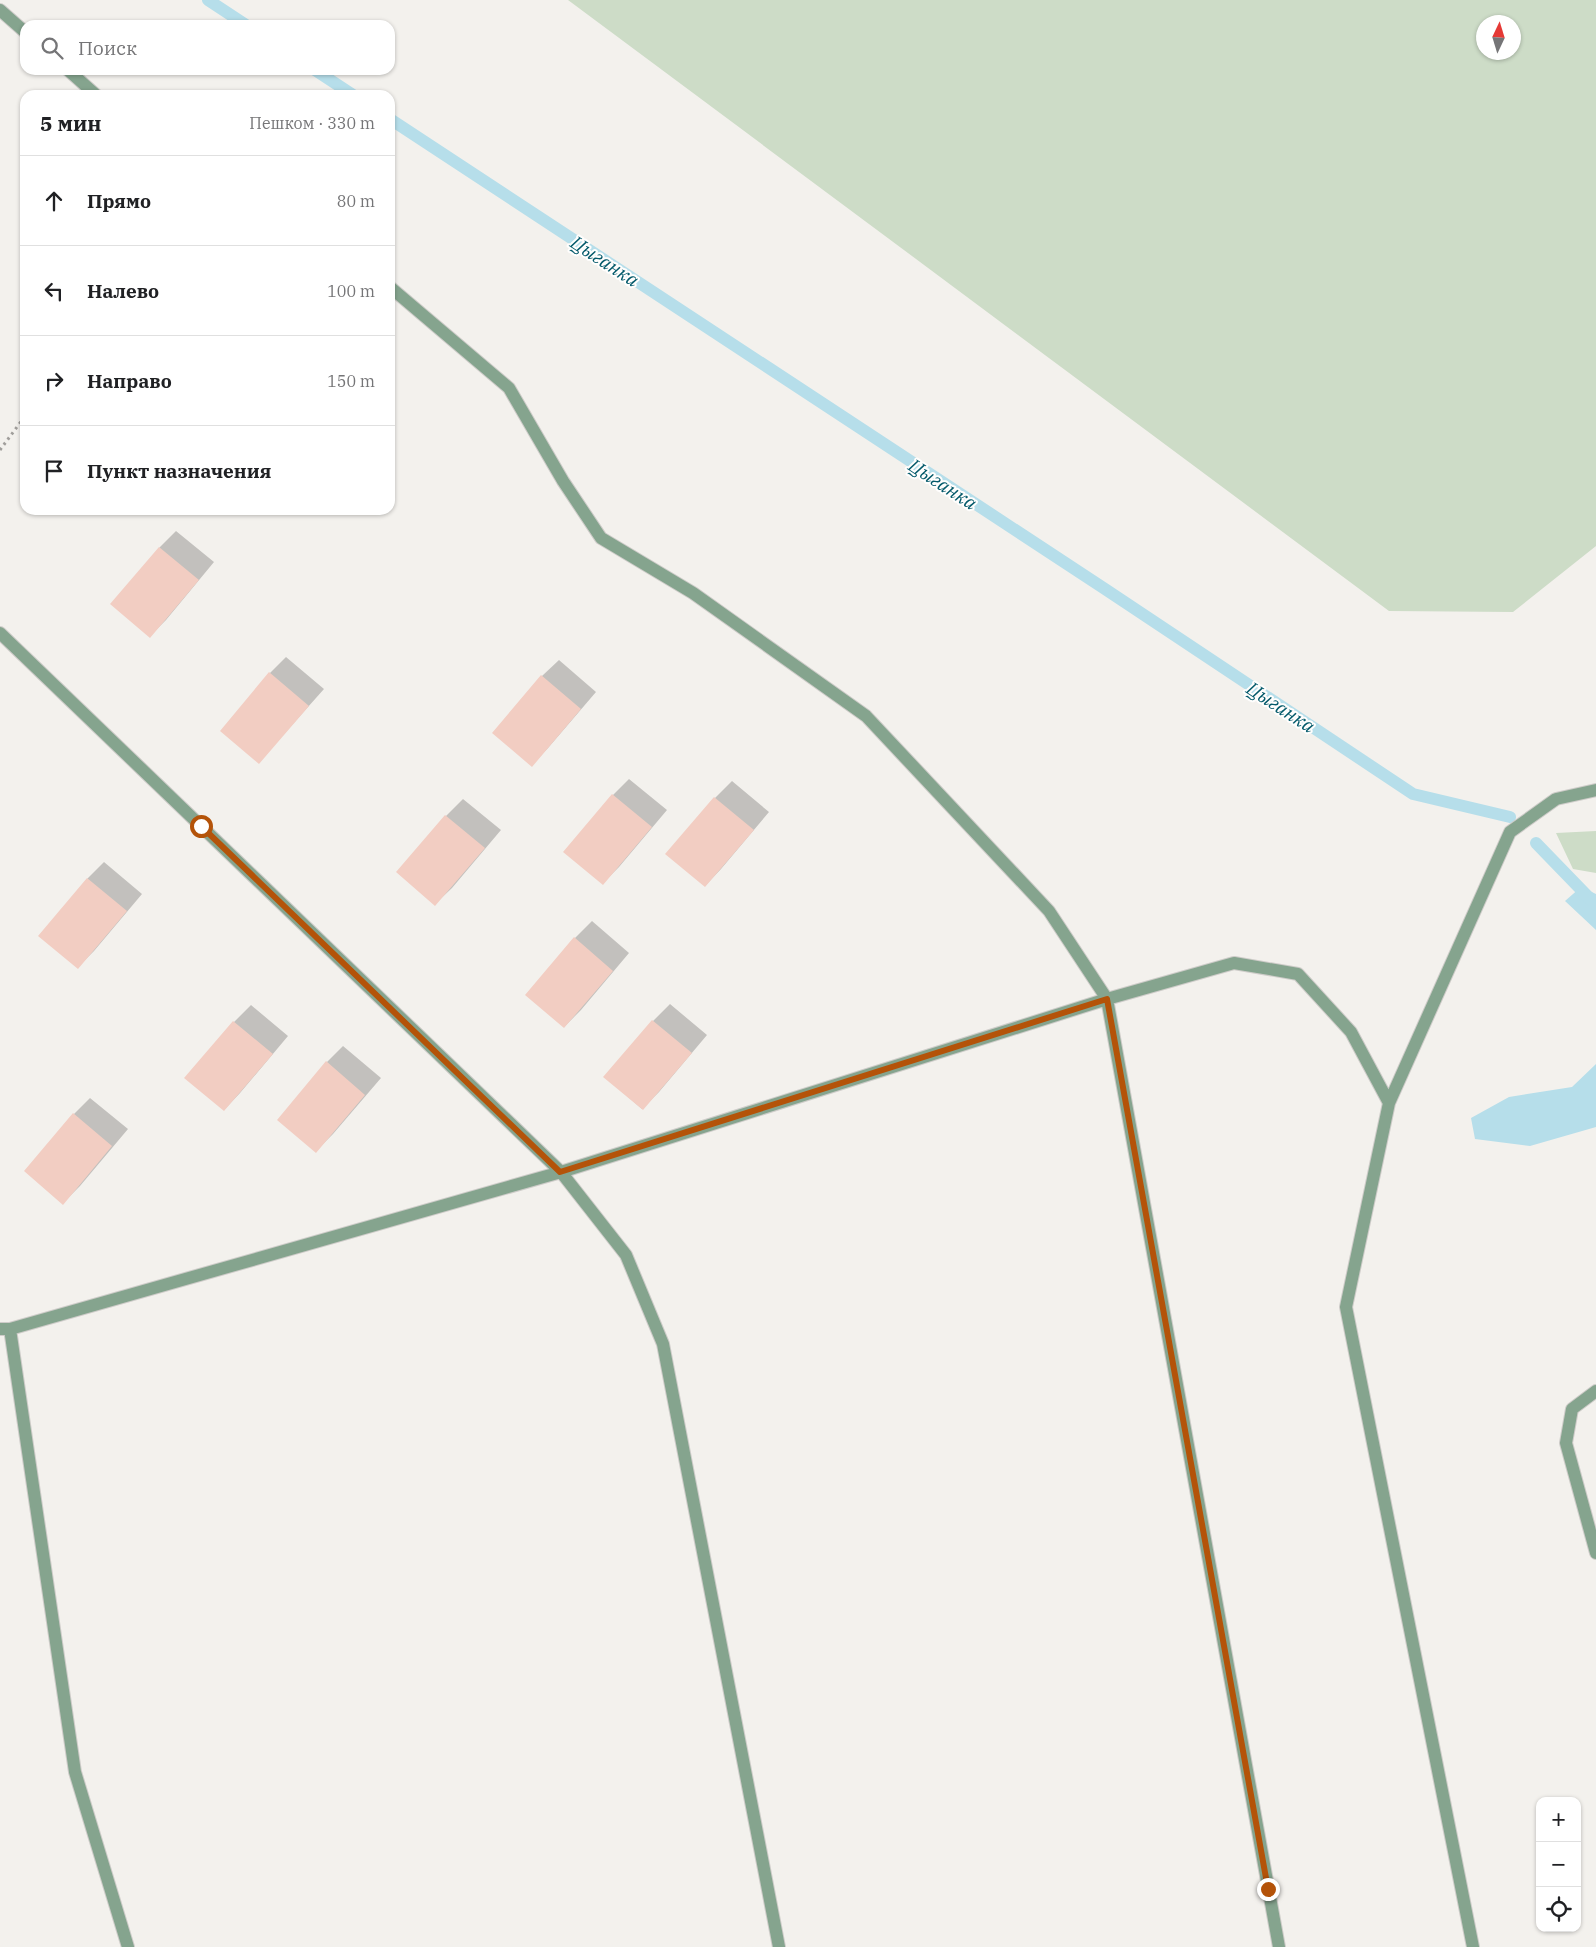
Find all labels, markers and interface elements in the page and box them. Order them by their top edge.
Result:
north arrow [1476,15,1521,60]
search box [20,20,395,75]
icon: search [38,34,66,62]
text: Поиск [78,36,137,60]
text: 5 мин [40,109,102,137]
text: Пешком · 330 m [249,113,375,133]
icon: ahead [40,187,68,215]
text: Прямо [87,189,151,213]
text: 80 m [337,191,375,211]
water label: Цыганка [565,230,644,292]
icon: left [40,277,68,305]
text: Налево [87,279,159,303]
text: 100 m [327,281,375,301]
icon: right [40,367,68,395]
text: Направо [87,369,172,393]
text: 150 m [327,371,375,391]
water label: Цыганка [903,453,982,515]
icon: arrive [40,457,68,485]
text: Пункт назначения [87,459,271,483]
water label: Цыганка [1241,676,1320,738]
route start [190,815,213,838]
map controls [1536,1797,1581,1932]
button: + [1536,1797,1581,1842]
button: − [1536,1842,1581,1887]
route end [1257,1878,1280,1901]
button: locate [1536,1887,1581,1932]

